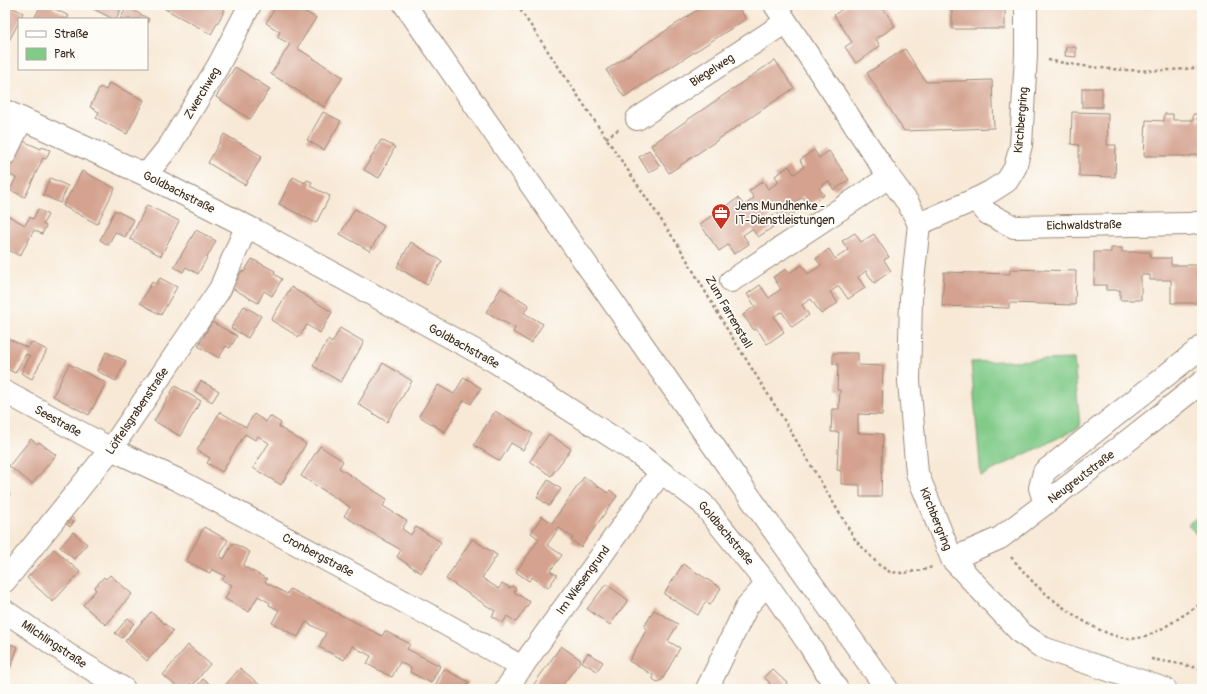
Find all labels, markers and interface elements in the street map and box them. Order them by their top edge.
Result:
legend [18,18,148,70]
text: Straße [54,27,88,42]
text: Park [54,47,75,62]
street label: Biegelweg [687,51,737,90]
street label: Zwerchweg [181,65,224,122]
street label: Kirchbergring [1011,86,1032,154]
street label: Goldbachstraße [140,168,217,217]
place label: Jens Mundhenke - IT-Dienstleistungen [735,199,835,228]
office icon: Jens Mundhenke - IT-Dienstleistungen [710,202,732,230]
street label: Eichwaldstraße [1046,217,1122,234]
street label: Zum Farrenstall [702,273,755,351]
street label: Goldbachstraße [426,321,502,372]
street label: Löffelsgrabenstraße [103,365,172,458]
street label: Seestraße [32,402,84,440]
street label: Neugreutstraße [1045,447,1118,507]
street label: Kirchbergring [916,485,955,553]
street label: Goldbachstraße [695,498,757,568]
street label: Cronbergstraße [279,530,356,581]
street label: Im Wiesengrund [553,543,614,618]
street label: Milchlingstraße [18,617,89,672]

